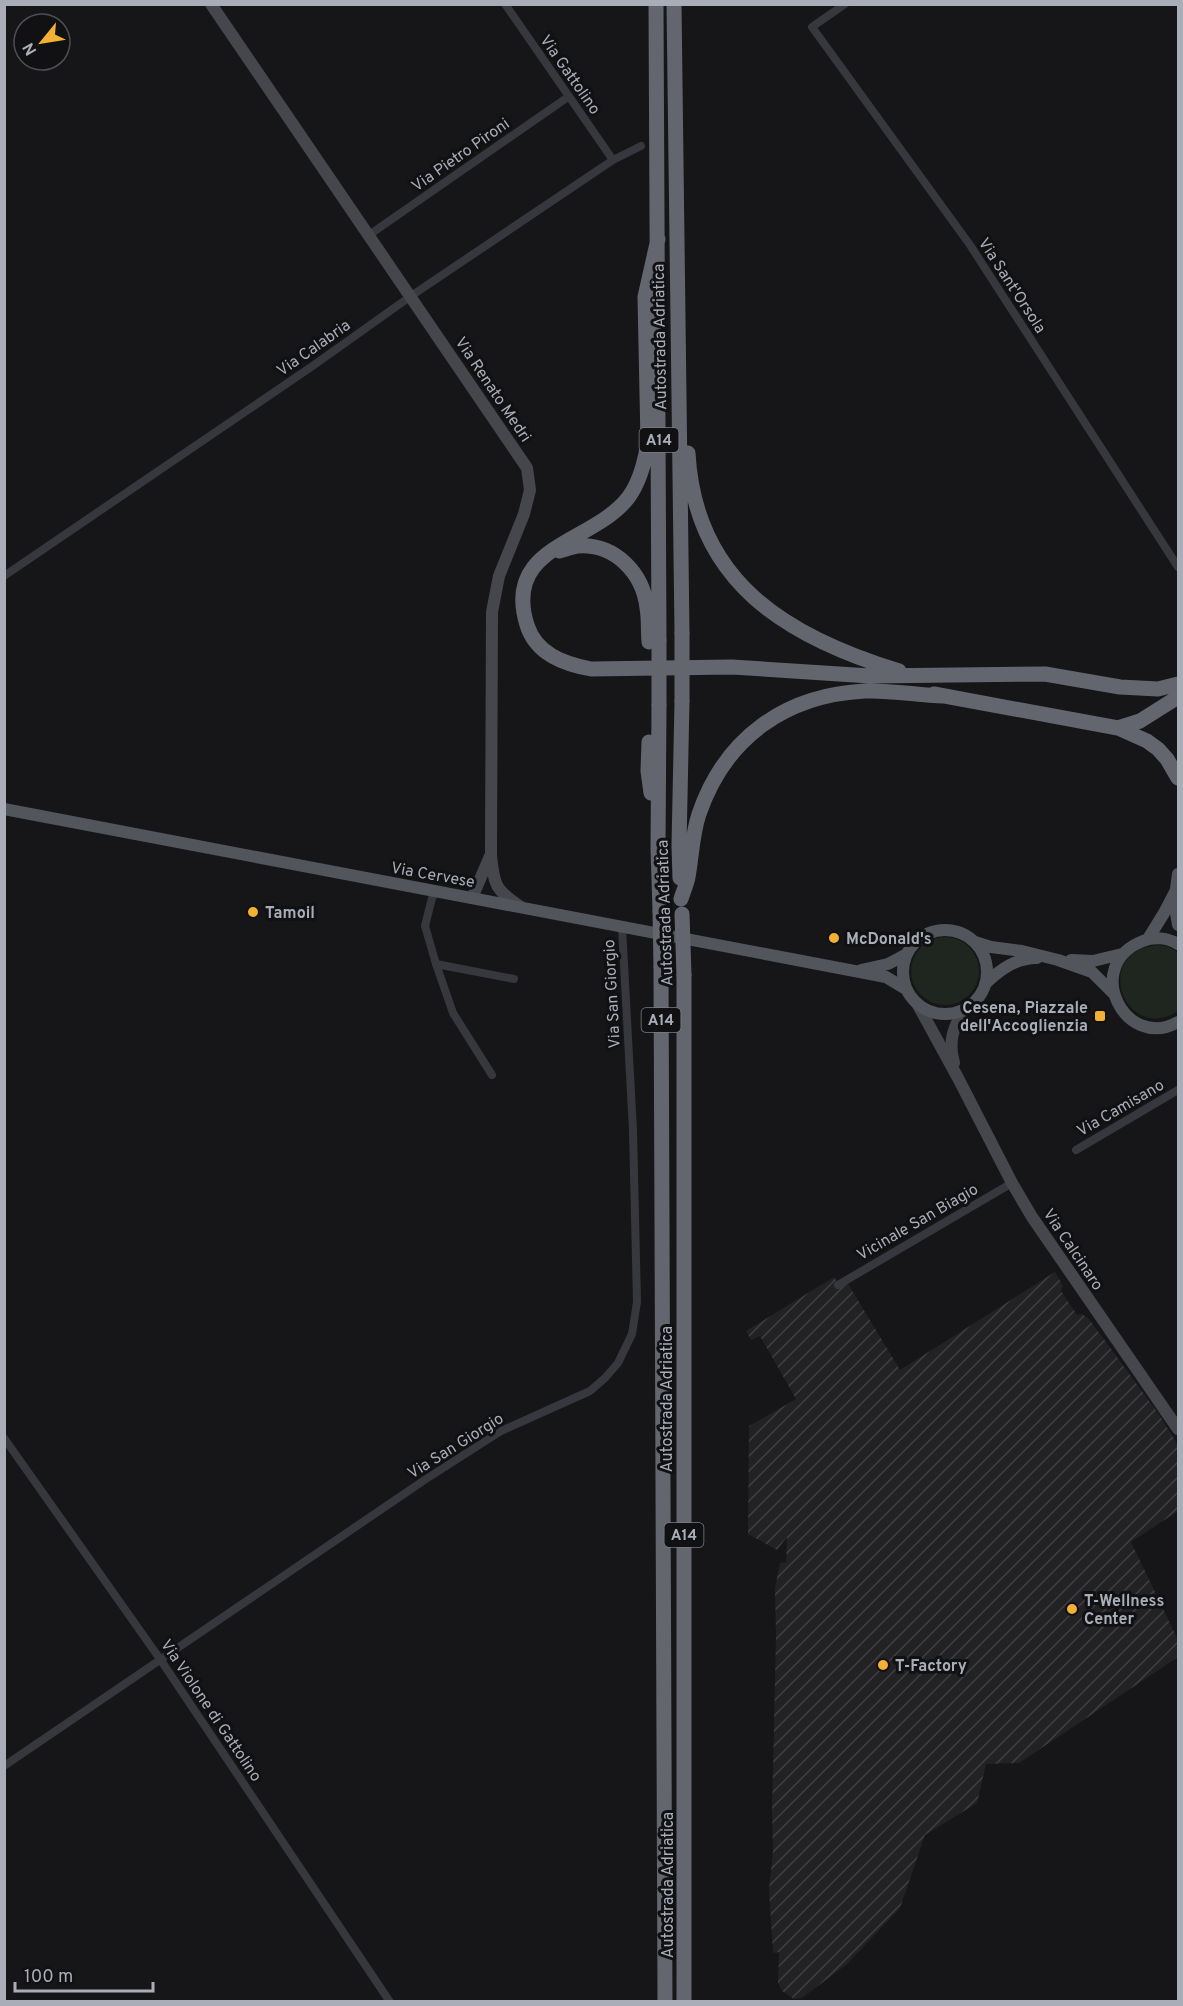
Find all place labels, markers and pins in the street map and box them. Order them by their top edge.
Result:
place label: Tamoil [265,904,315,924]
marker: Tamoil [246,905,260,919]
place label: McDonald's [846,930,932,950]
marker: McDonald's [827,931,841,945]
place label: Cesena, Piazzale dell'Accoglienzia [960,999,1088,1037]
marker: Cesena, Piazzale dell'Accoglienzia [1093,1009,1107,1023]
place label: T-Wellness Center [1084,1592,1164,1630]
marker: T-Wellness Center [1065,1602,1079,1616]
place label: T-Factory [895,1657,967,1677]
marker: T-Factory [876,1658,890,1672]

